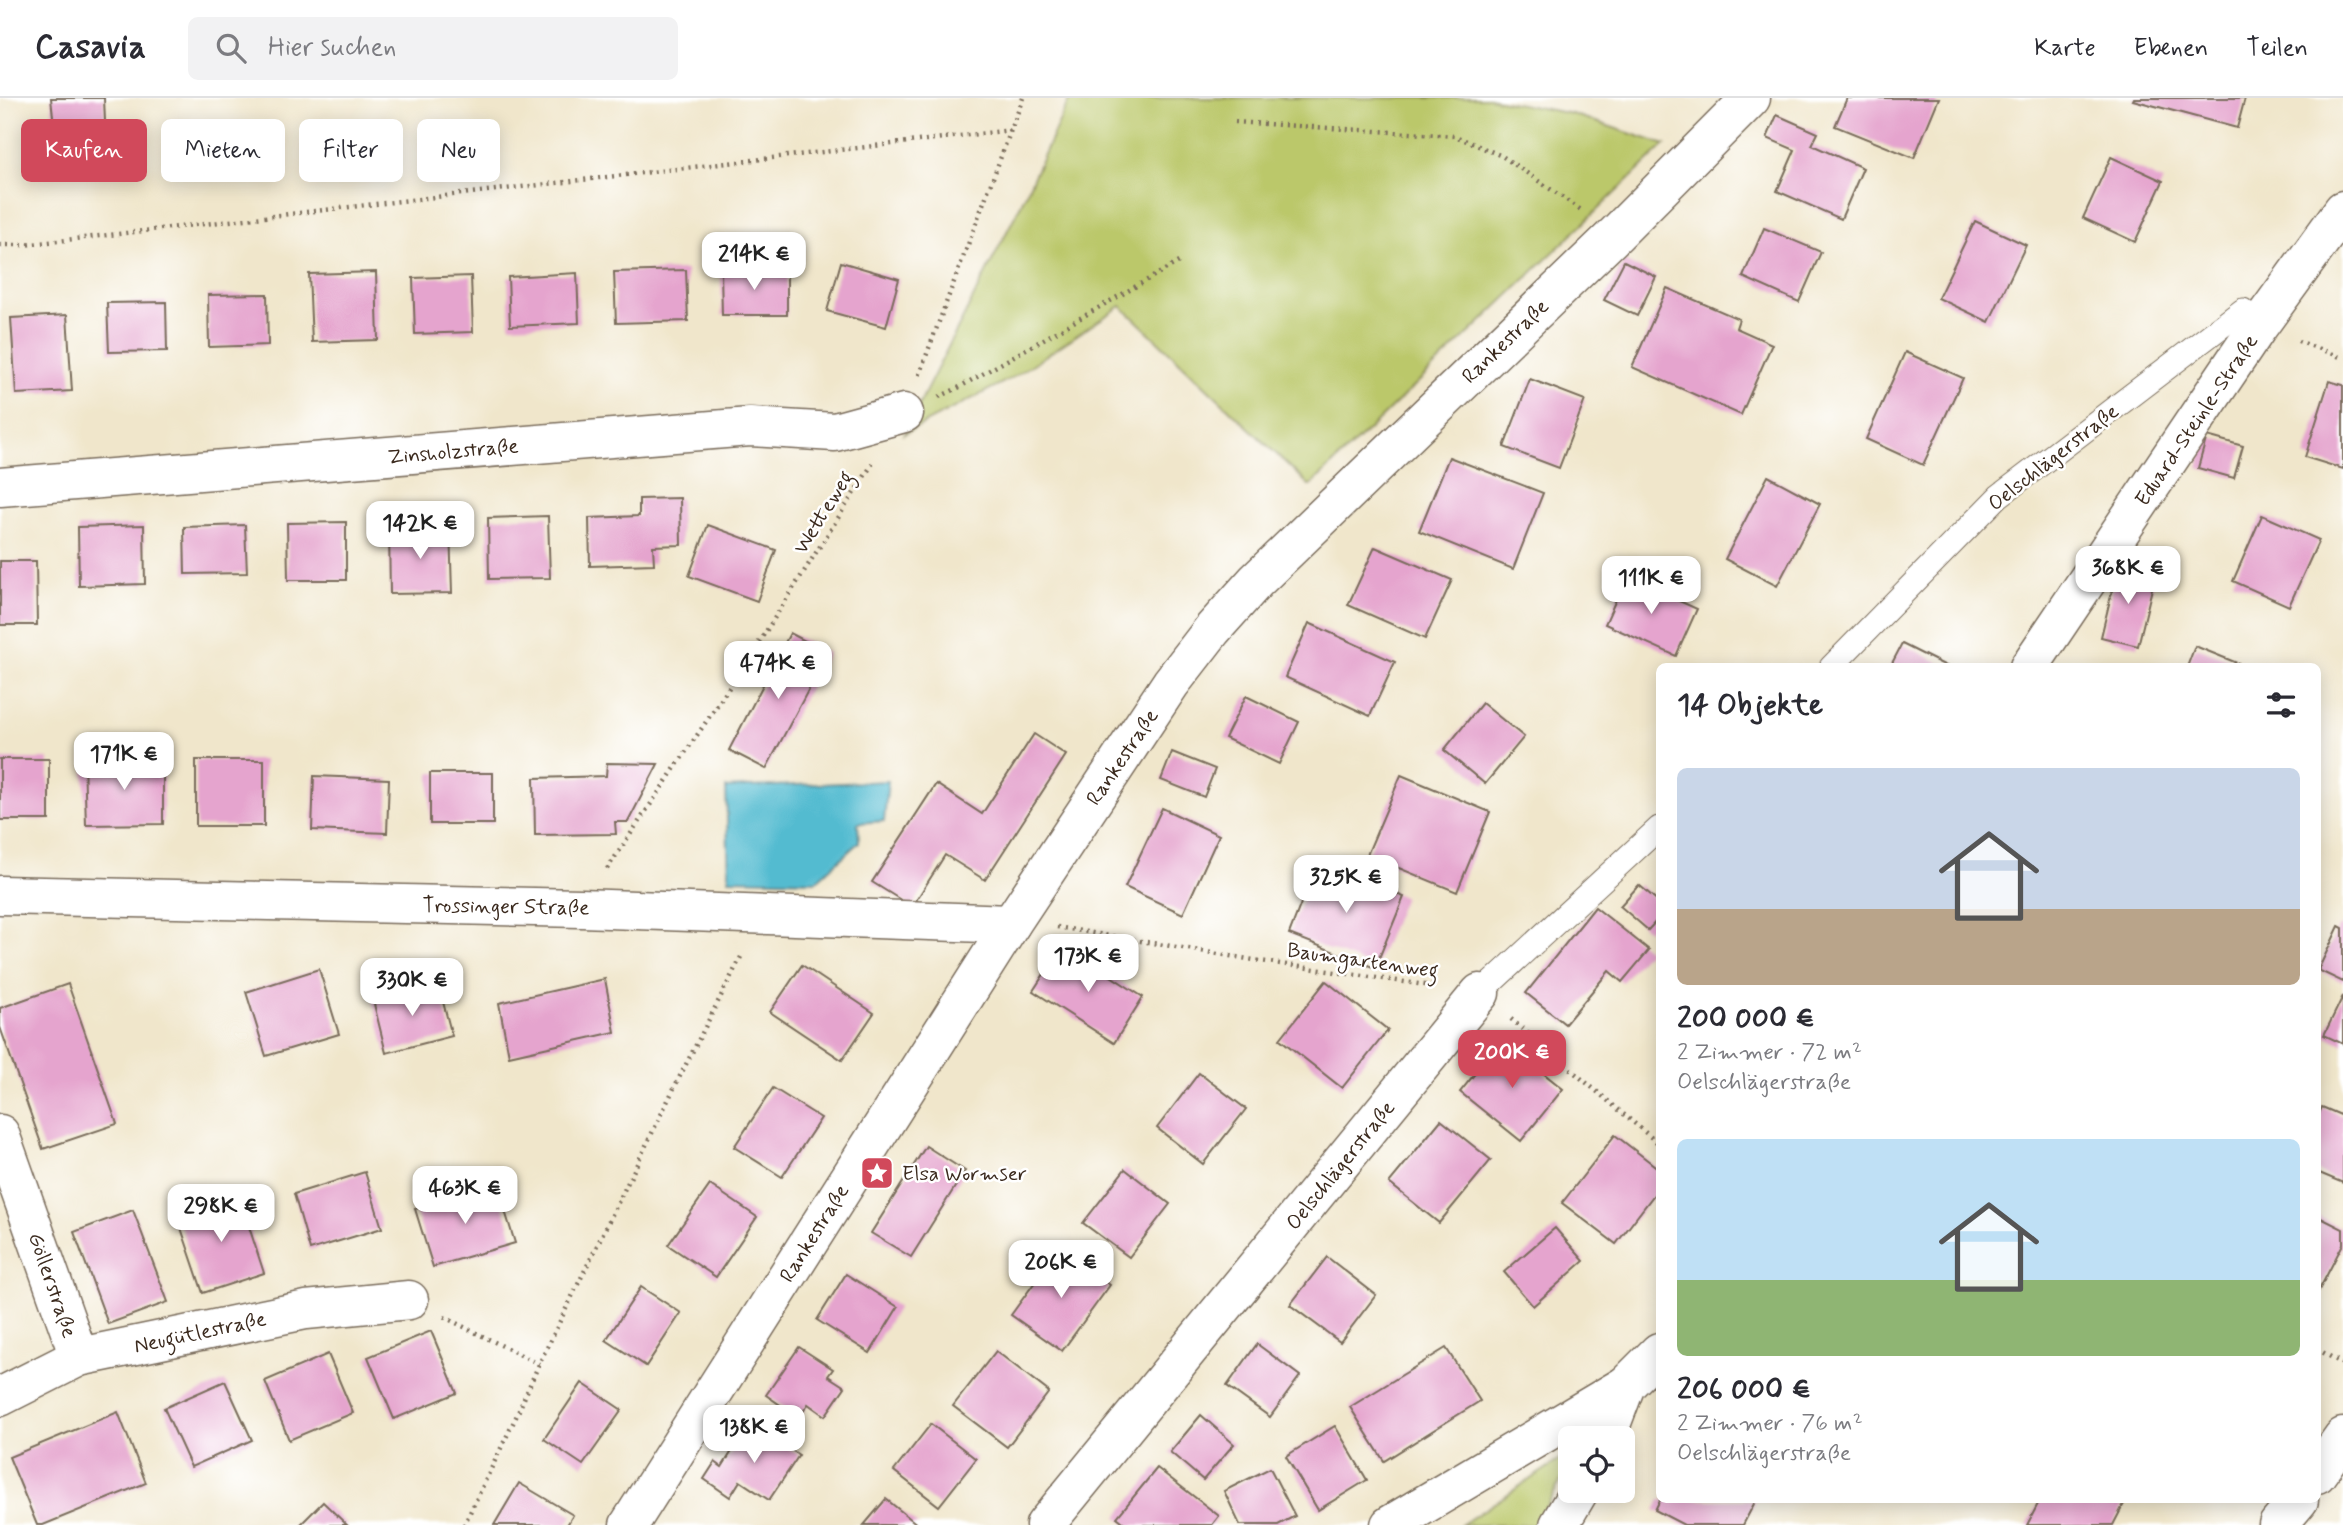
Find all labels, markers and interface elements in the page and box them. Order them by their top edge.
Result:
search box [188,17,678,80]
text: Casavia [35,26,146,70]
icon: search [212,29,250,67]
text: Hier suchen [268,31,396,65]
text: Karte [2034,33,2096,64]
text: Ebenen [2134,33,2208,64]
text: Teilen [2246,33,2308,64]
chip: Kaufen [21,119,147,182]
chip: Mieten [161,119,285,182]
chip: Filter [299,119,403,182]
chip: Neu [417,119,500,182]
pin: 214K € [697,232,811,292]
text: 214K € [718,240,790,270]
street label: Rankestraße [1456,293,1555,390]
street label: Eduard-Steinle-Straße [2129,329,2265,512]
street label: Oelschlägerstraße [1982,398,2125,518]
street label: Zinsholzstraße [386,432,520,472]
street label: Wetteweg [787,465,862,561]
pin: 142K € [363,502,477,561]
text: 142K € [382,509,458,539]
pin: 368K € [2071,546,2185,606]
text: 368K € [2091,554,2165,584]
pin: 111K € [1594,556,1708,616]
text: 111K € [1618,564,1684,594]
pin: 474K € [721,642,835,701]
text: 474K € [740,649,816,679]
text: 14 Objekte [1677,686,1823,725]
icon: filters [2262,686,2300,724]
street label: Rankestraße [1080,704,1165,811]
pin: 171K € [67,732,181,792]
text: 171K € [90,740,158,770]
icon: home [1926,813,2052,939]
pin: 325K € [1289,856,1403,915]
text: 325K € [1310,863,1382,893]
street label: Trossinger Straße [422,892,590,922]
pin: 173K € [1031,934,1145,994]
street label: Baumgartenweg [1285,937,1440,987]
text: 173K € [1054,942,1122,972]
pin: 330K € [355,958,469,1018]
text: 330K € [376,966,448,996]
text: 200 000 € [1677,999,1815,1038]
pin: 200K € [1455,1030,1569,1090]
text: 200K € [1474,1038,1550,1068]
text: 2 Zimmer · 72 m² [1677,1038,1862,1068]
text: Oelschlägerstraße [1677,1068,1851,1098]
street label: Oelschlägerstraße [1280,1095,1402,1236]
place icon: Elsa Wormser [858,1154,896,1192]
place label: Elsa Wormser [902,1160,1027,1188]
pin: 463K € [408,1166,522,1226]
text: 463K € [428,1174,502,1204]
street label: Rankestraße [774,1179,856,1288]
pin: 298K € [164,1184,278,1244]
icon: home [1926,1184,2052,1310]
text: 298K € [184,1192,258,1222]
street label: Göllerstraße [21,1229,83,1342]
pin: 206K € [1004,1240,1118,1300]
text: 206K € [1025,1248,1097,1278]
street label: Neugütlestraße [132,1305,269,1363]
text: 206 000 € [1677,1370,1811,1409]
pin: 138K € [697,1406,811,1465]
text: 2 Zimmer · 76 m² [1677,1409,1863,1439]
text: 138K € [719,1413,789,1443]
map controls [1558,1426,1635,1503]
button: locate [1558,1426,1635,1503]
text: Oelschlägerstraße [1677,1439,1851,1469]

